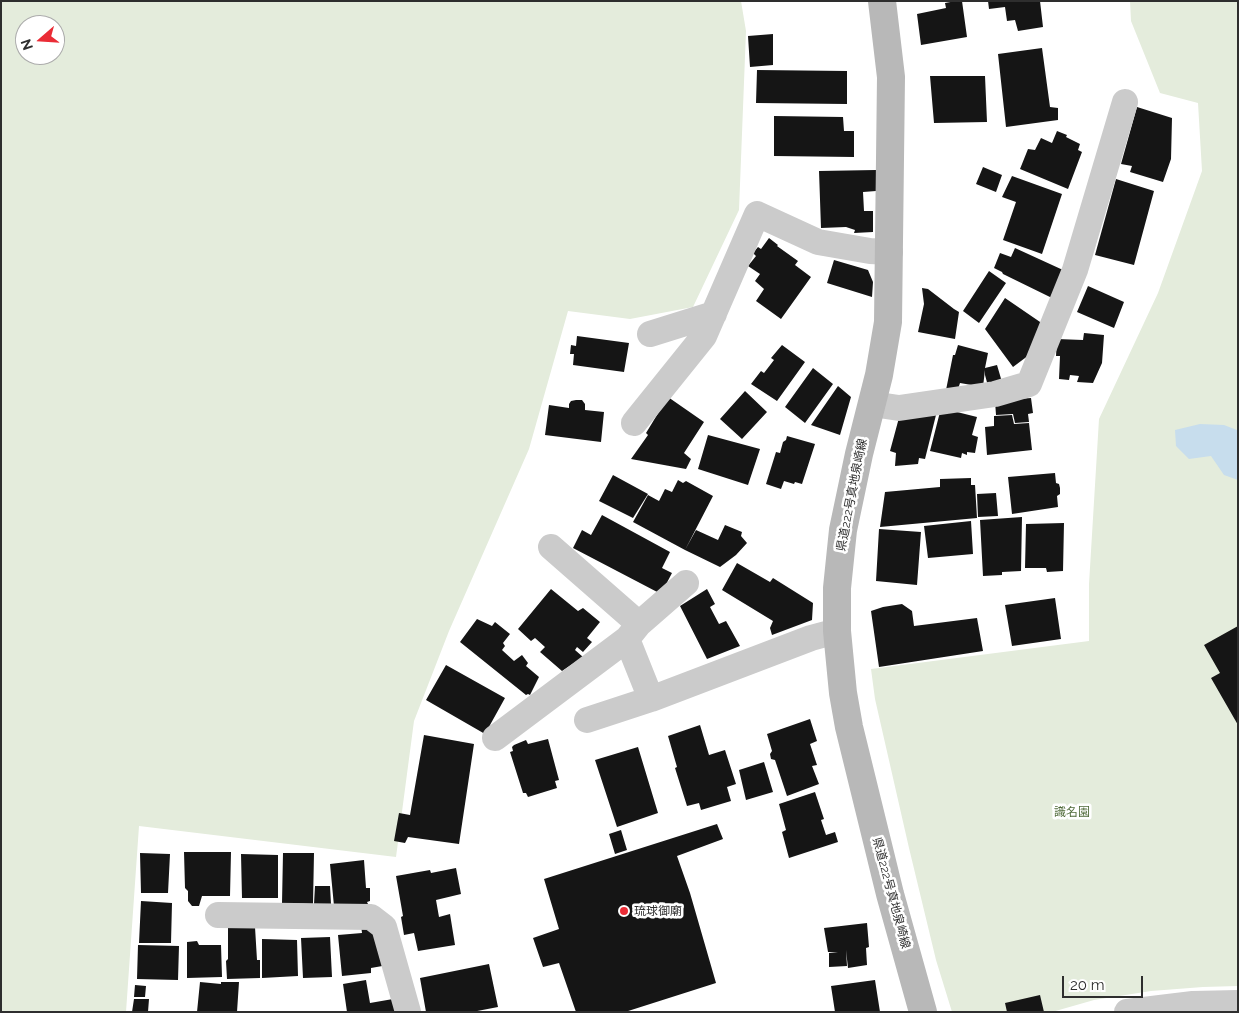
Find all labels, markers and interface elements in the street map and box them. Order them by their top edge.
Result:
north arrow [15,15,65,65]
text: N [17,37,36,52]
street label: 県道222号真地泉崎線 [834,437,870,553]
park label: 識名園 [1054,805,1090,819]
street label: 県道222号真地泉崎線 [869,836,913,950]
place label: 琉球御廟 [634,904,682,918]
marker: 琉球御廟 [618,905,630,917]
scale bar [1064,966,1145,998]
text: 20 m [1070,976,1105,994]

